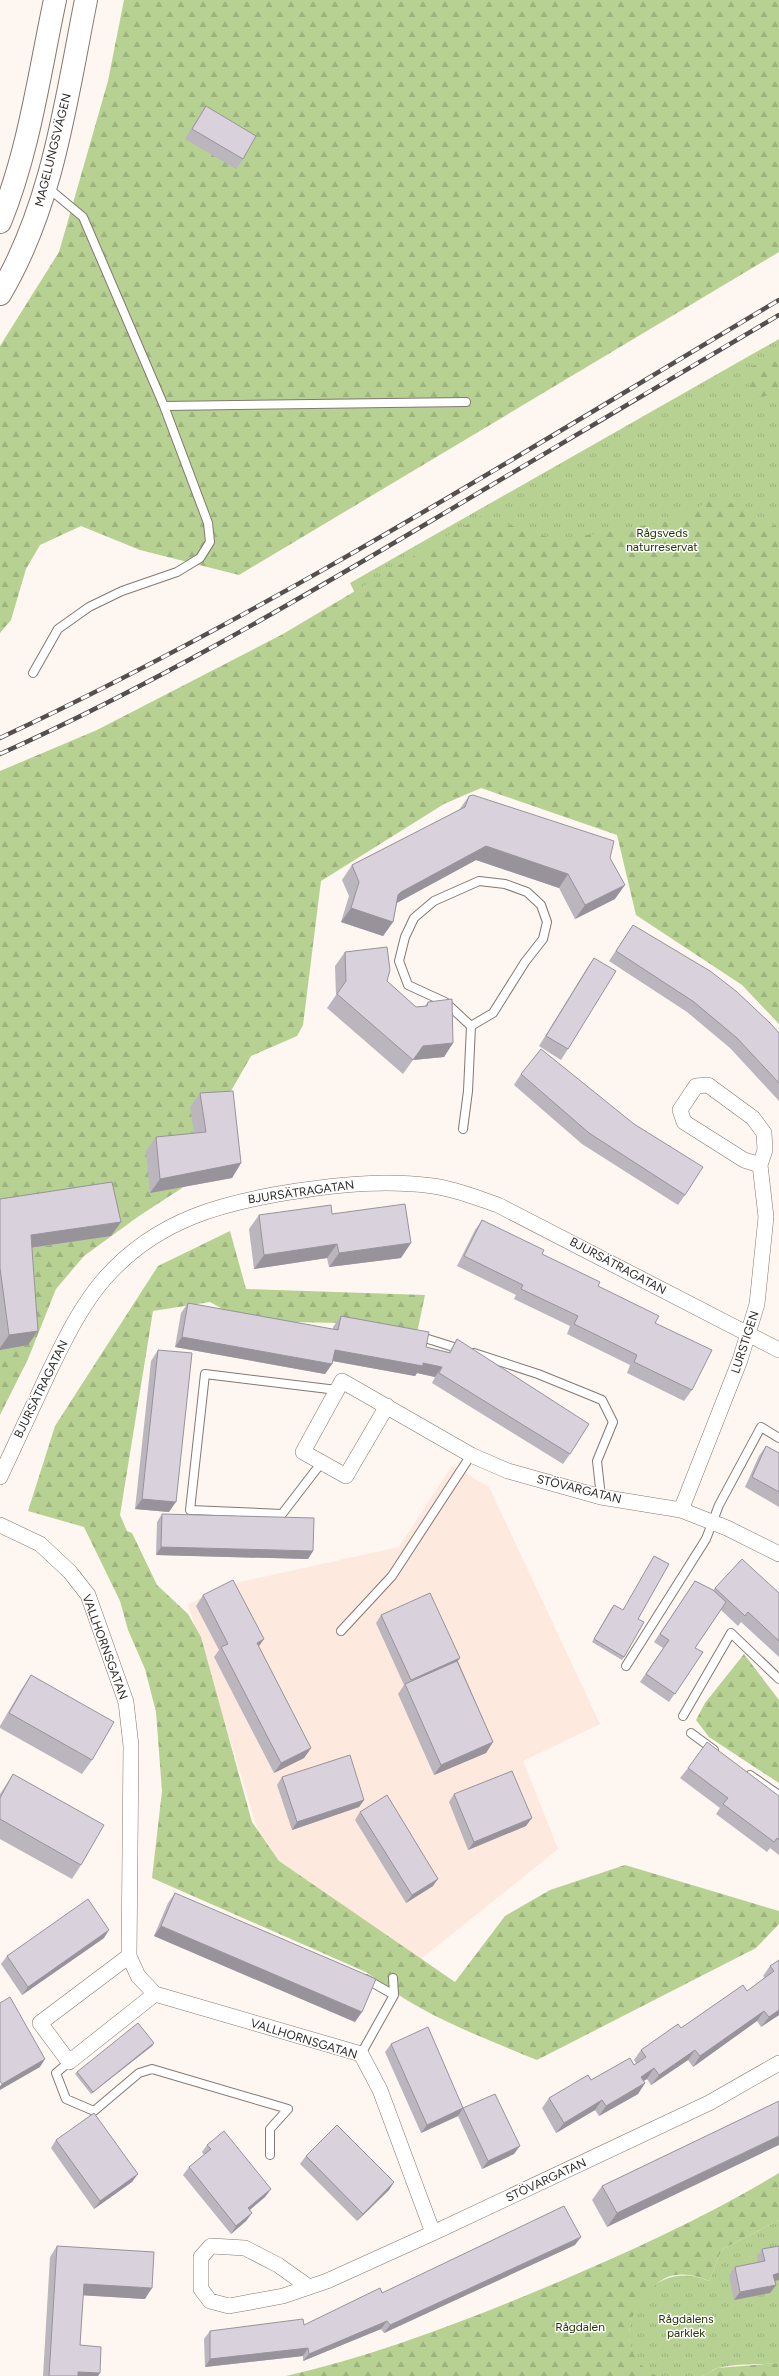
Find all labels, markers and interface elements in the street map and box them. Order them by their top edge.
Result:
street label: MAGELUNGSVÄGEN [32,92,74,208]
park label: Rågsveds naturreservat [626,526,698,554]
street label: BJURSÄTRAGATAN [247,1178,355,1206]
street label: BJURSÄTRAGATAN [567,1235,669,1297]
street label: LURSTIGEN [728,1309,762,1375]
street label: BJURSÄTRAGATAN [11,1338,71,1440]
street label: STÖVARGATAN [535,1472,623,1506]
street label: VALLHORNSGATAN [79,1592,131,1702]
street label: VALLHORNSGATAN [249,2016,359,2062]
street label: STÖVARGATAN [504,2155,588,2205]
park label: Rågdalens parklek [658,2312,714,2340]
park label: Rågdalen [555,2320,605,2334]

